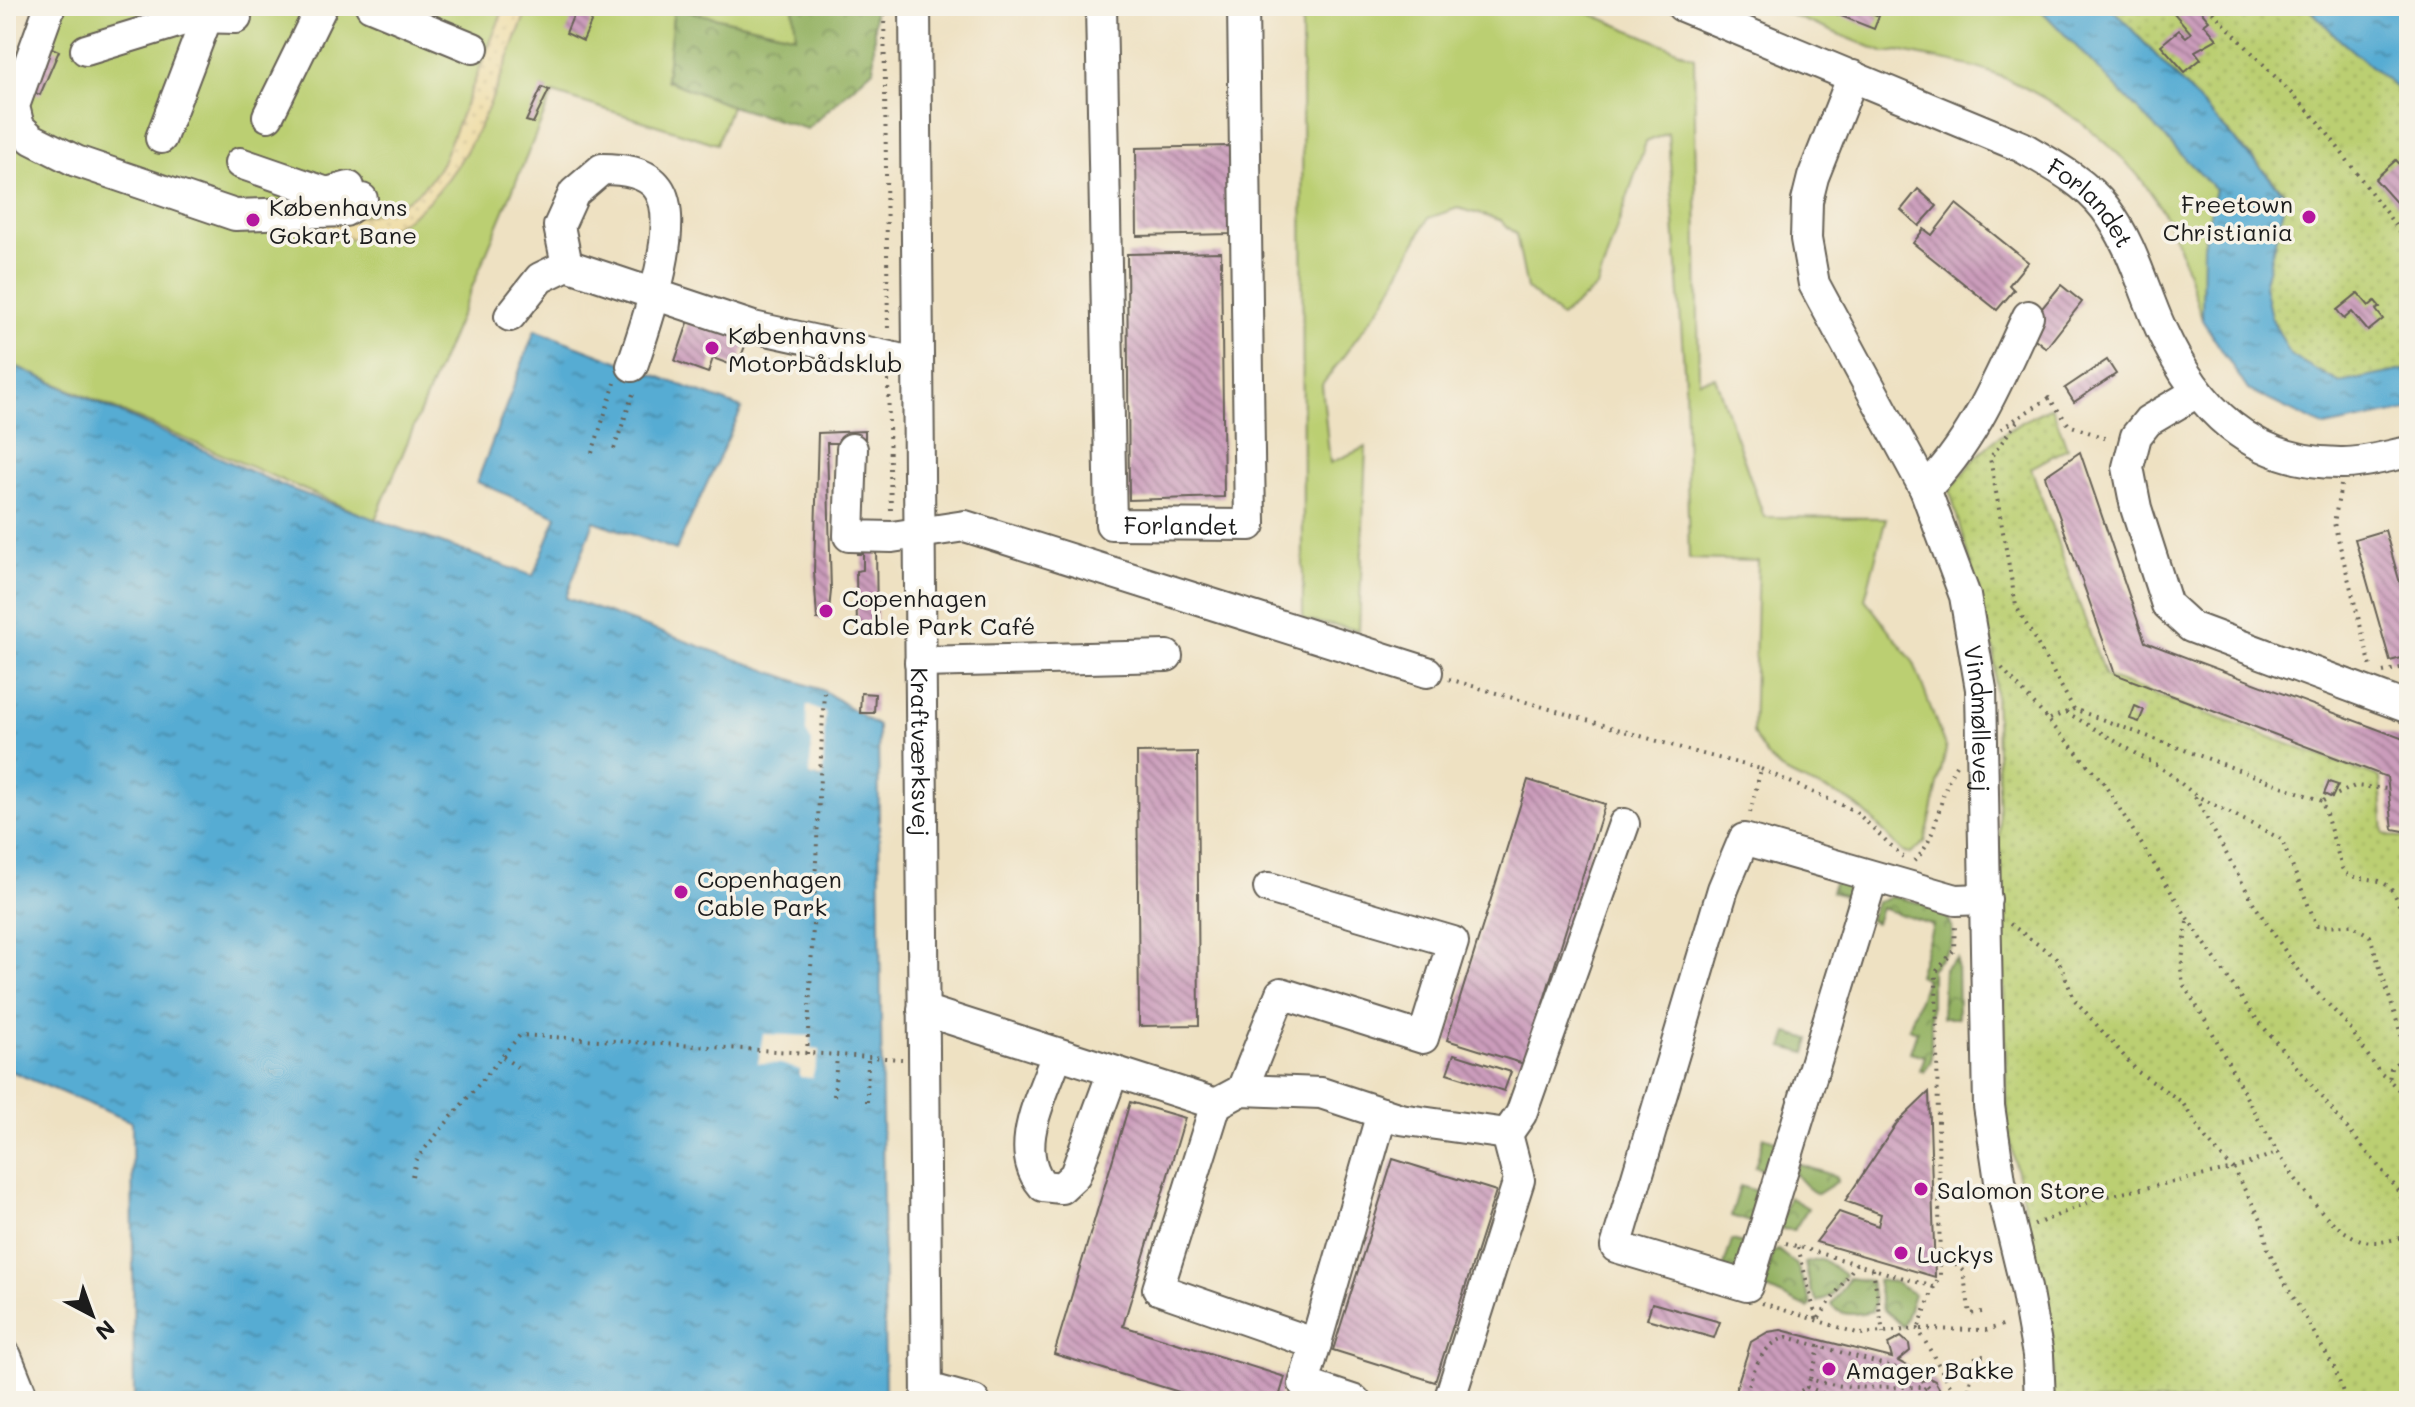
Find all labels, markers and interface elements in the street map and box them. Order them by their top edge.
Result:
street label: Forlandet [2042,150,2141,252]
place label: Freetown Christiania [2163,188,2293,247]
place label: Københavns Gokart Bane [269,191,417,250]
marker: Freetown Christiania [2300,208,2318,226]
marker: Københavns Gokart Bane [244,211,262,229]
place label: Københavns Motorbådsklub [728,319,903,378]
marker: Københavns Motorbådsklub [703,339,721,357]
street label: Forlandet [1123,509,1238,540]
place label: Copenhagen Cable Park Café [842,582,1035,641]
marker: Copenhagen Cable Park Café [817,602,835,620]
street label: Vindmøllevej [1958,642,1998,792]
street label: Kraftværksvej [905,667,938,837]
place label: Copenhagen Cable Park [697,863,842,922]
marker: Copenhagen Cable Park [672,883,690,901]
place label: Salomon Store [1937,1174,2105,1205]
marker: Salomon Store [1912,1180,1930,1198]
place label: Luckys [1917,1238,1994,1269]
marker: Luckys [1892,1244,1910,1262]
north arrow [52,1275,132,1355]
text: N [90,1314,121,1347]
place label: Amager Bakke [1845,1354,2014,1385]
marker: Amager Bakke [1820,1360,1838,1378]

